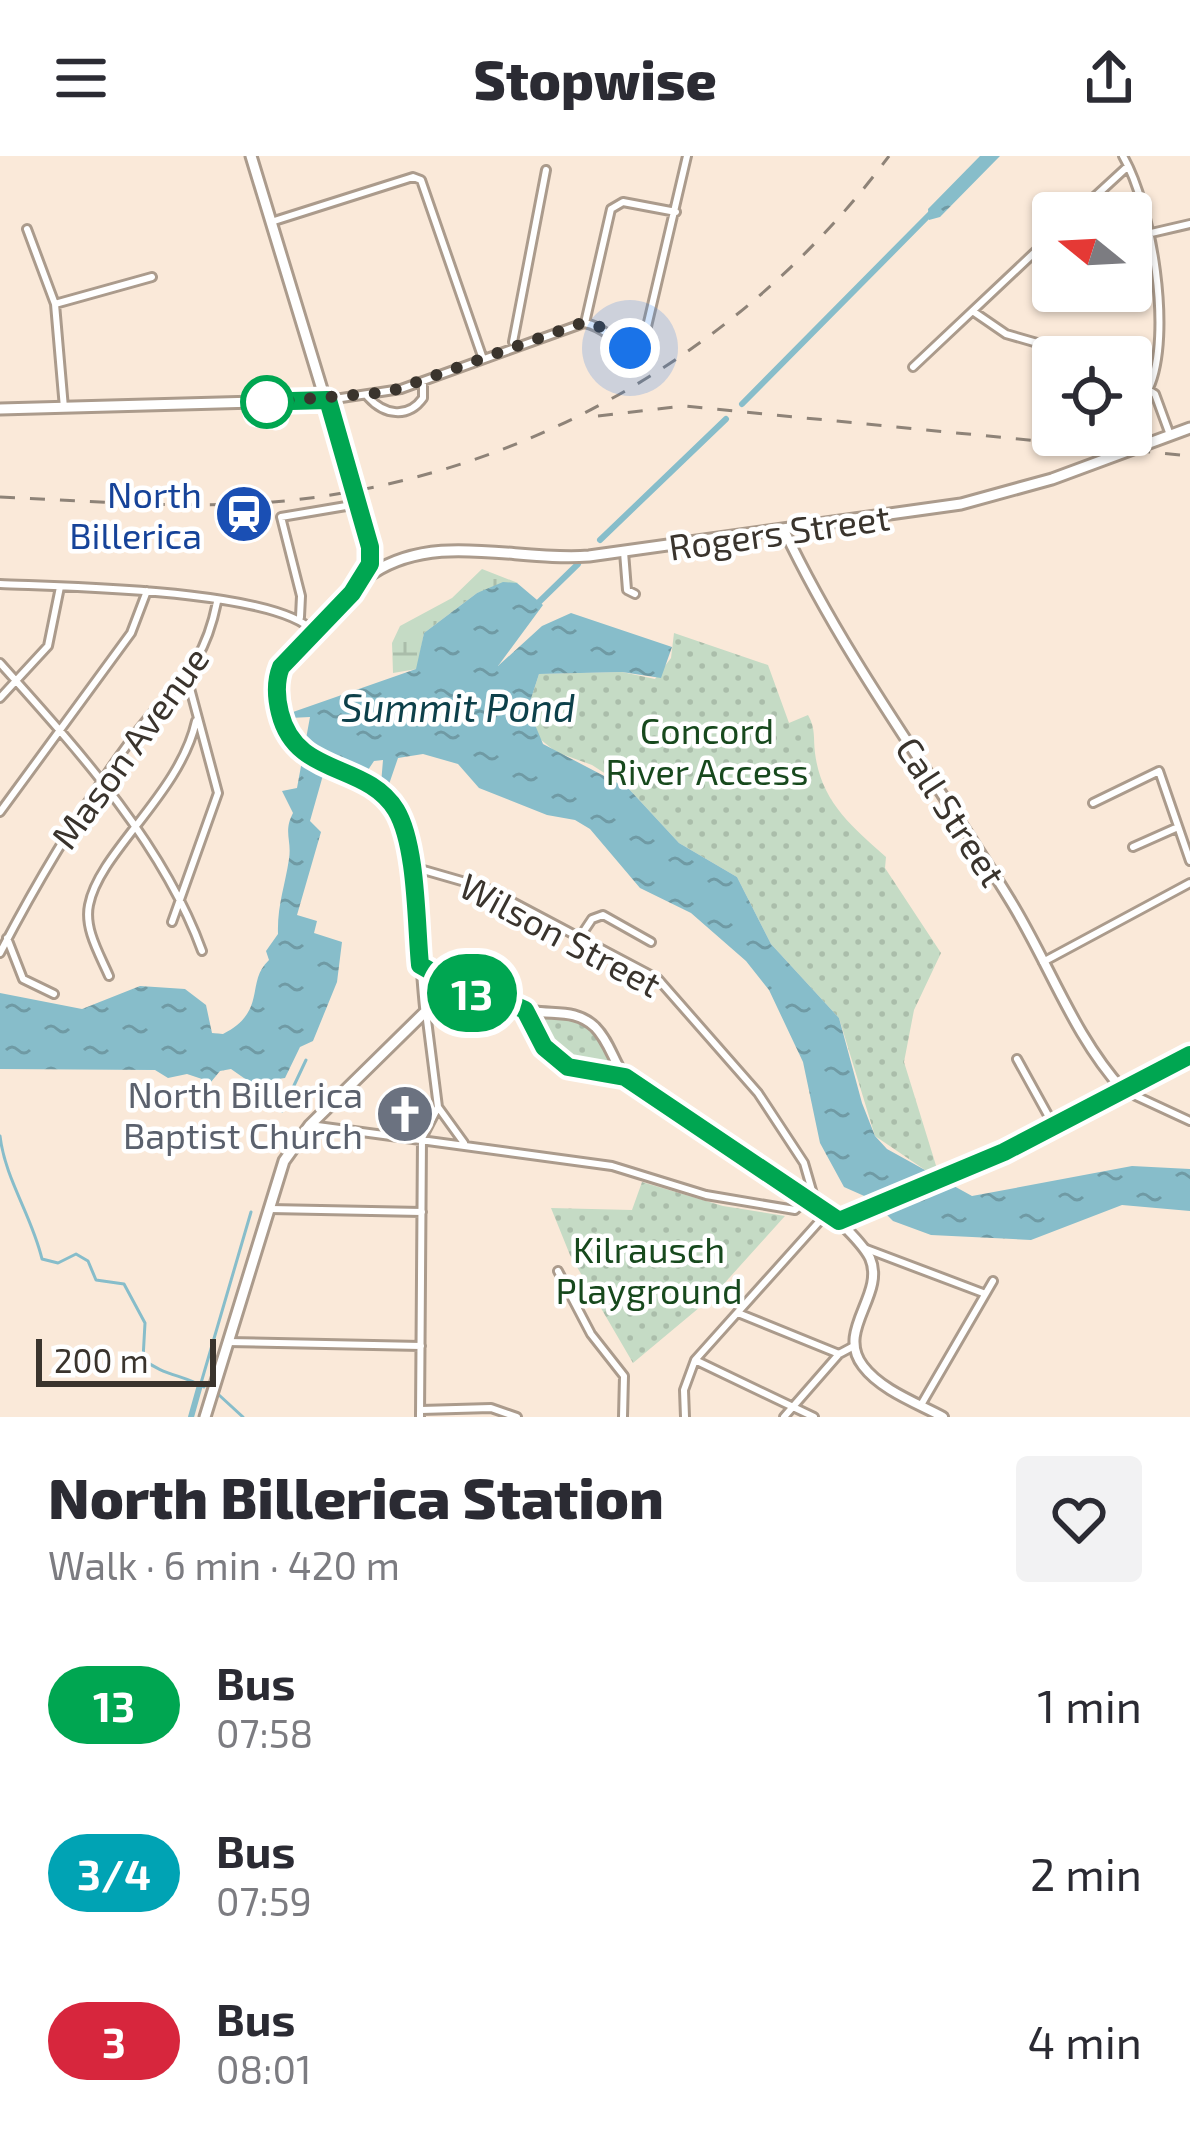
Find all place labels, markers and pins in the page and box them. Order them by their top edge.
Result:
unlabelled marker [242,377,292,427]
place label: North Billerica [69,472,202,556]
station icon: North Billerica [213,483,275,545]
place label: North Billerica Baptist Church [123,1072,363,1156]
church icon: North Billerica Baptist Church [374,1083,436,1145]

